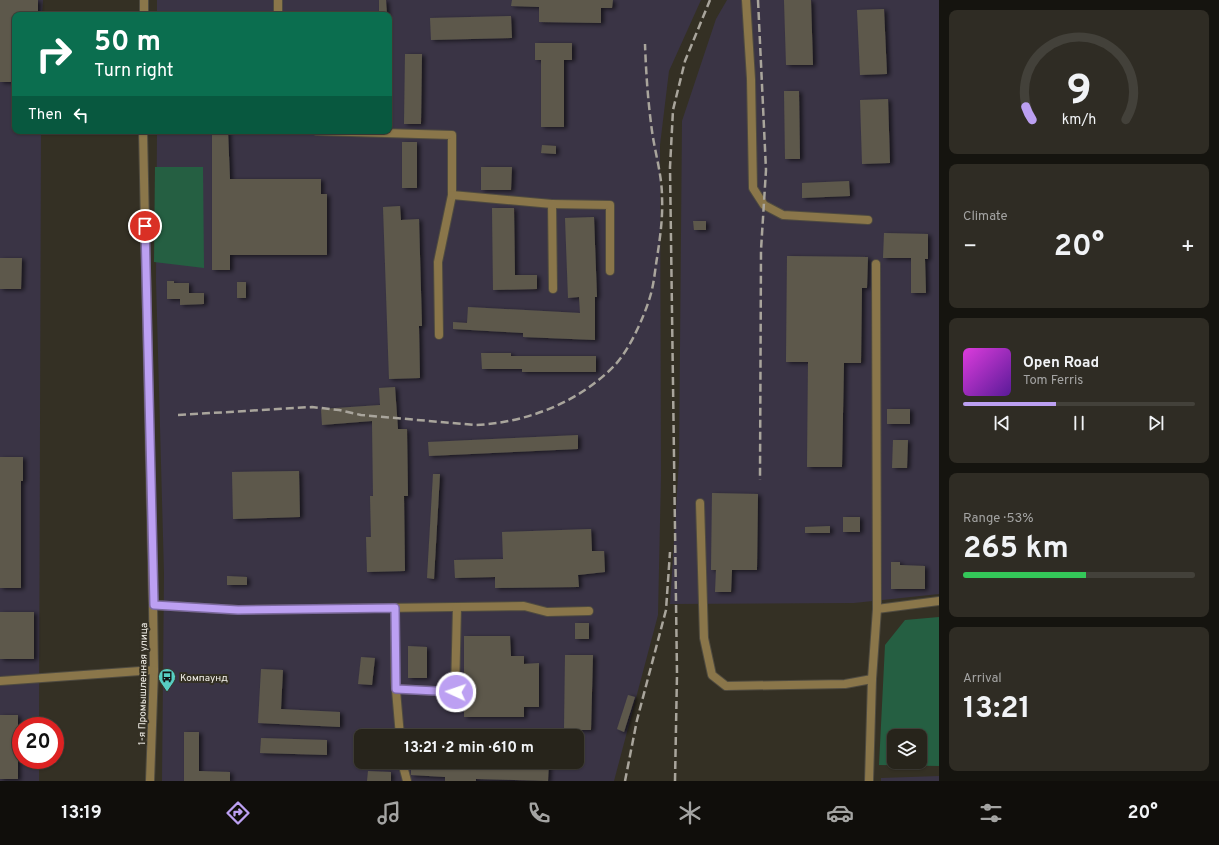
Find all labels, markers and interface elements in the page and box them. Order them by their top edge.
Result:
text: 50 m [94,25,161,61]
icon: right [28,28,80,80]
text: Turn right [94,60,174,83]
text: 9 [1066,66,1092,119]
icon: left [70,104,92,126]
text: Then [28,106,62,125]
text: km/h [1062,111,1096,129]
pin [128,209,162,243]
text: Climate [963,209,1008,225]
icon: arrive [134,215,156,237]
text: 20° [1054,229,1104,266]
text: − [963,234,977,261]
text: + [1181,234,1195,261]
text: Open Road [1023,354,1099,373]
text: Tom Ferris [1023,373,1083,389]
icon: previous [991,412,1013,434]
icon: pause [1068,412,1090,434]
icon: next [1145,412,1167,434]
text: Range · 53% [963,511,1034,527]
text: 265 km [963,531,1069,568]
street label: 1-я Промышленная улица [136,623,151,745]
bus stop icon: Компаунд [157,667,177,692]
position arrow [435,671,477,713]
text: Arrival [963,671,1002,687]
place label: Компаунд [180,672,228,685]
text: 13:21 [963,691,1031,728]
speed limit sign: 20 [12,717,64,769]
map controls [887,729,927,769]
button: layers [887,729,927,769]
text: 13:21 · 2 min · 610 m [404,739,534,758]
icon: directions [224,799,252,827]
icon: music [375,799,403,827]
icon: phone [525,799,553,827]
icon: climate [676,799,704,827]
icon: car [826,799,854,827]
icon: filters [977,799,1005,827]
text: 13:19 [61,802,102,825]
text: 20° [1127,802,1158,825]

